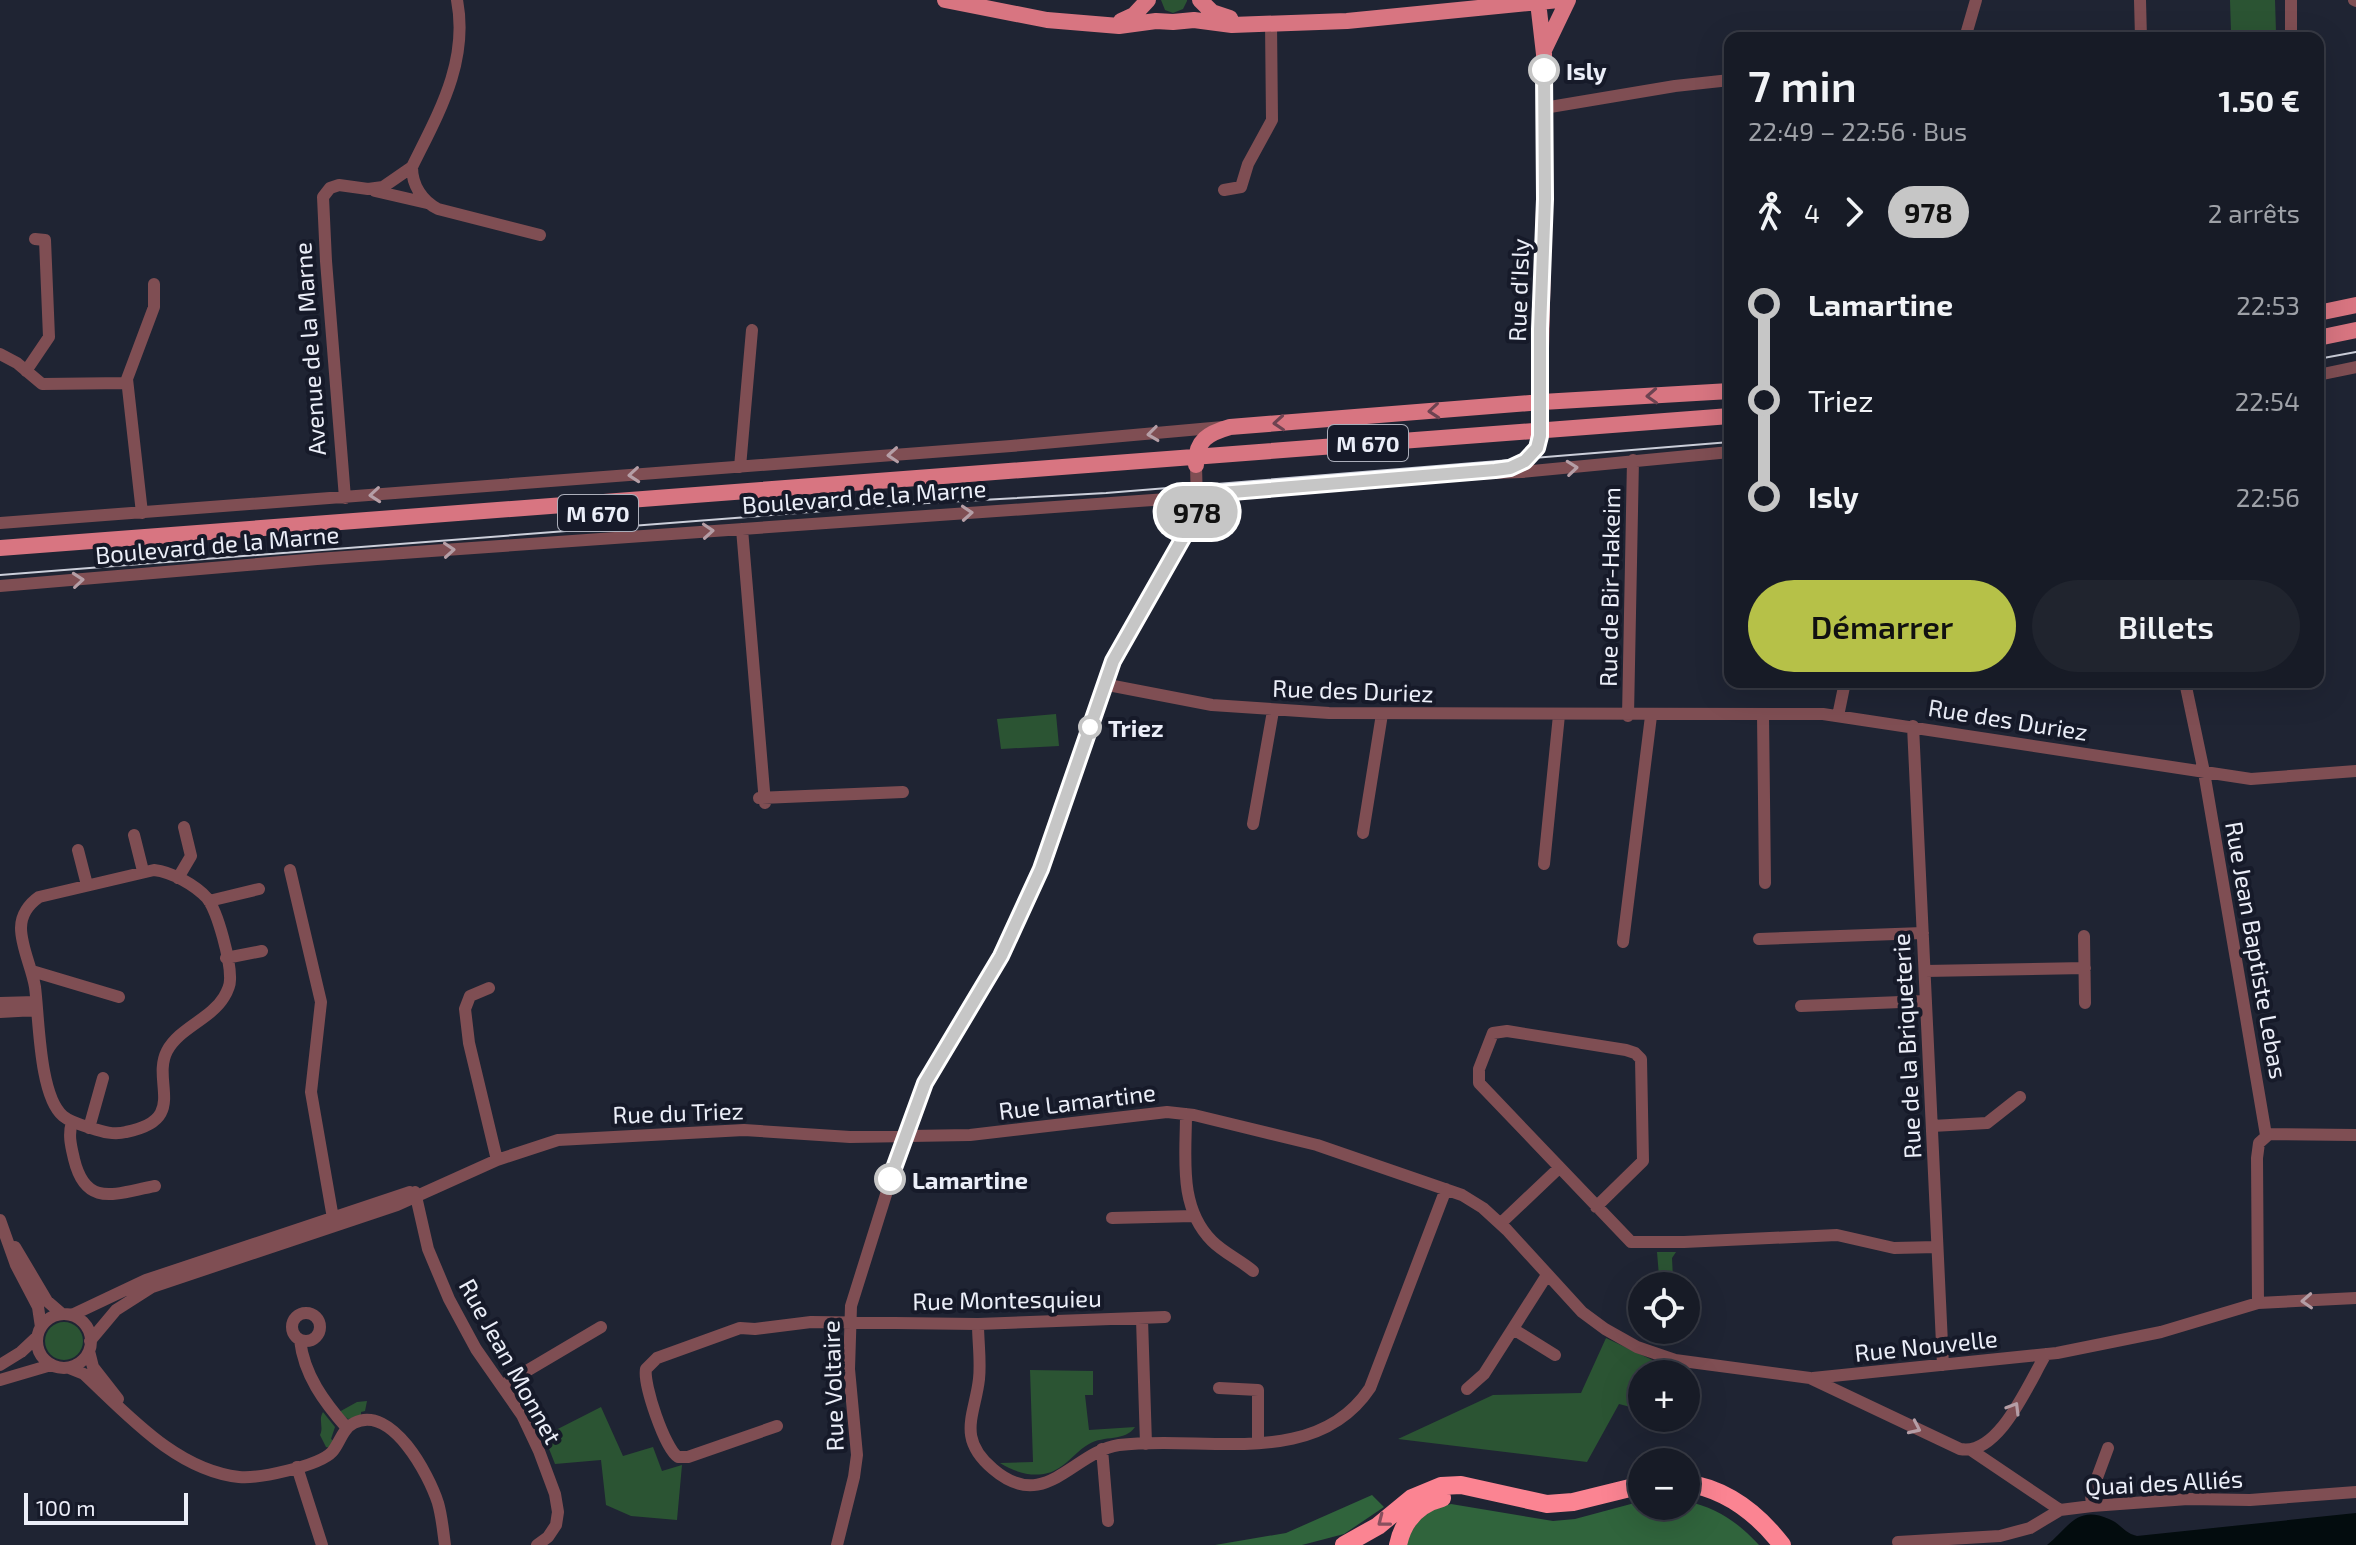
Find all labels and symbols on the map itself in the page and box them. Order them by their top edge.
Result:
marker: Isly [1529,55,1559,85]
place label: Isly [1566,56,1607,85]
street label: Rue d'Isly [1502,238,1534,342]
street label: Avenue de la Marne [287,241,331,457]
one-way arrow [1645,387,1658,404]
one-way arrow [1427,402,1440,419]
one-way arrow [1272,414,1285,431]
road number: M 670 [1328,425,1408,461]
one-way arrow [1146,426,1159,443]
one-way arrow [886,446,899,463]
one-way arrow [1566,459,1579,476]
one-way arrow [627,466,640,483]
street label: Boulevard de la Marne [741,473,987,519]
one-way arrow [368,486,381,503]
line badge: 978 [1151,486,1243,538]
street label: Rue de Bir-Hakeim [1593,487,1625,687]
road number: M 670 [558,495,638,531]
one-way arrow [961,505,974,522]
street label: Boulevard de la Marne [94,519,340,569]
one-way arrow [702,523,715,540]
one-way arrow [442,542,455,559]
one-way arrow [72,571,85,588]
street label: Rue des Duriez [1272,673,1434,707]
street label: Rue des Duriez [1926,692,2090,746]
place label: Triez [1108,713,1164,742]
marker: Triez [1079,716,1101,738]
street label: Rue Jean Baptiste Lebas [2220,819,2294,1081]
street label: Rue de la Briqueterie [1886,933,1926,1159]
street label: Rue Lamartine [997,1077,1157,1125]
street label: Rue du Triez [612,1095,744,1129]
marker: Lamartine [875,1164,905,1194]
place label: Lamartine [912,1165,1028,1194]
street label: Rue Jean Monnet [454,1273,568,1449]
street label: Rue Montesquieu [912,1283,1102,1315]
one-way arrow [2300,1292,2313,1309]
street label: Rue Voltaire [815,1320,849,1452]
street label: Rue Nouvelle [1853,1323,1999,1367]
one-way arrow [2004,1402,2020,1416]
one-way arrow [1906,1418,1921,1434]
street label: Quai des Alliés [2084,1463,2244,1501]
scale bar [24,1489,188,1525]
one-way arrow [1378,1512,1392,1526]

